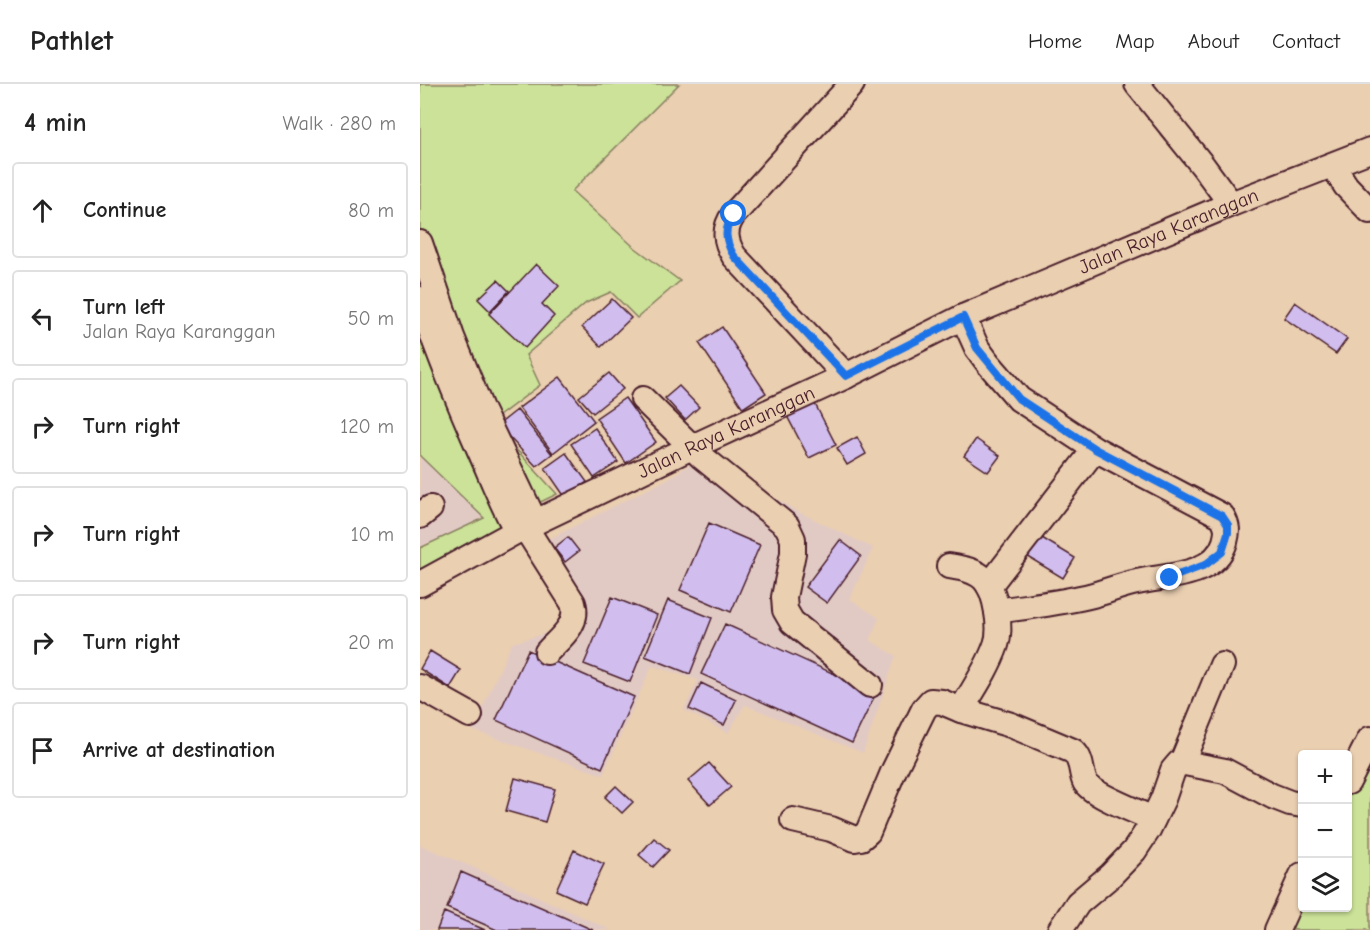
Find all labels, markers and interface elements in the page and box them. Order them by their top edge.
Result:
text: Pathlet [30,25,113,57]
text: Home [1028,29,1082,53]
text: Map [1115,29,1155,53]
text: About [1188,29,1239,53]
text: Contact [1272,29,1340,53]
text: 4 min [24,108,87,138]
text: Walk · 280 m [283,112,396,135]
street label: Jalan Raya Karanggan [1075,184,1262,279]
icon: ahead [26,194,59,227]
text: Continue [83,197,166,223]
text: 80 m [348,199,394,222]
route start [720,200,746,226]
text: Turn left [83,294,165,320]
icon: left [26,302,59,335]
text: 50 m [348,307,394,330]
text: Jalan Raya Karanggan [83,320,276,343]
street label: Jalan Raya Karanggan [634,381,818,483]
icon: right [26,410,59,443]
text: Turn right [83,413,180,439]
text: 120 m [340,415,394,438]
icon: right [26,518,59,551]
text: Turn right [83,521,180,547]
text: 10 m [351,523,394,546]
route end [1156,564,1182,590]
icon: right [26,626,59,659]
text: Turn right [83,629,180,655]
text: 20 m [348,631,394,654]
icon: arrive [26,734,59,767]
text: Arrive at destination [83,737,275,763]
map controls [1298,750,1352,912]
button: + [1298,750,1352,804]
button: − [1298,804,1352,858]
button: layers [1298,858,1352,912]

